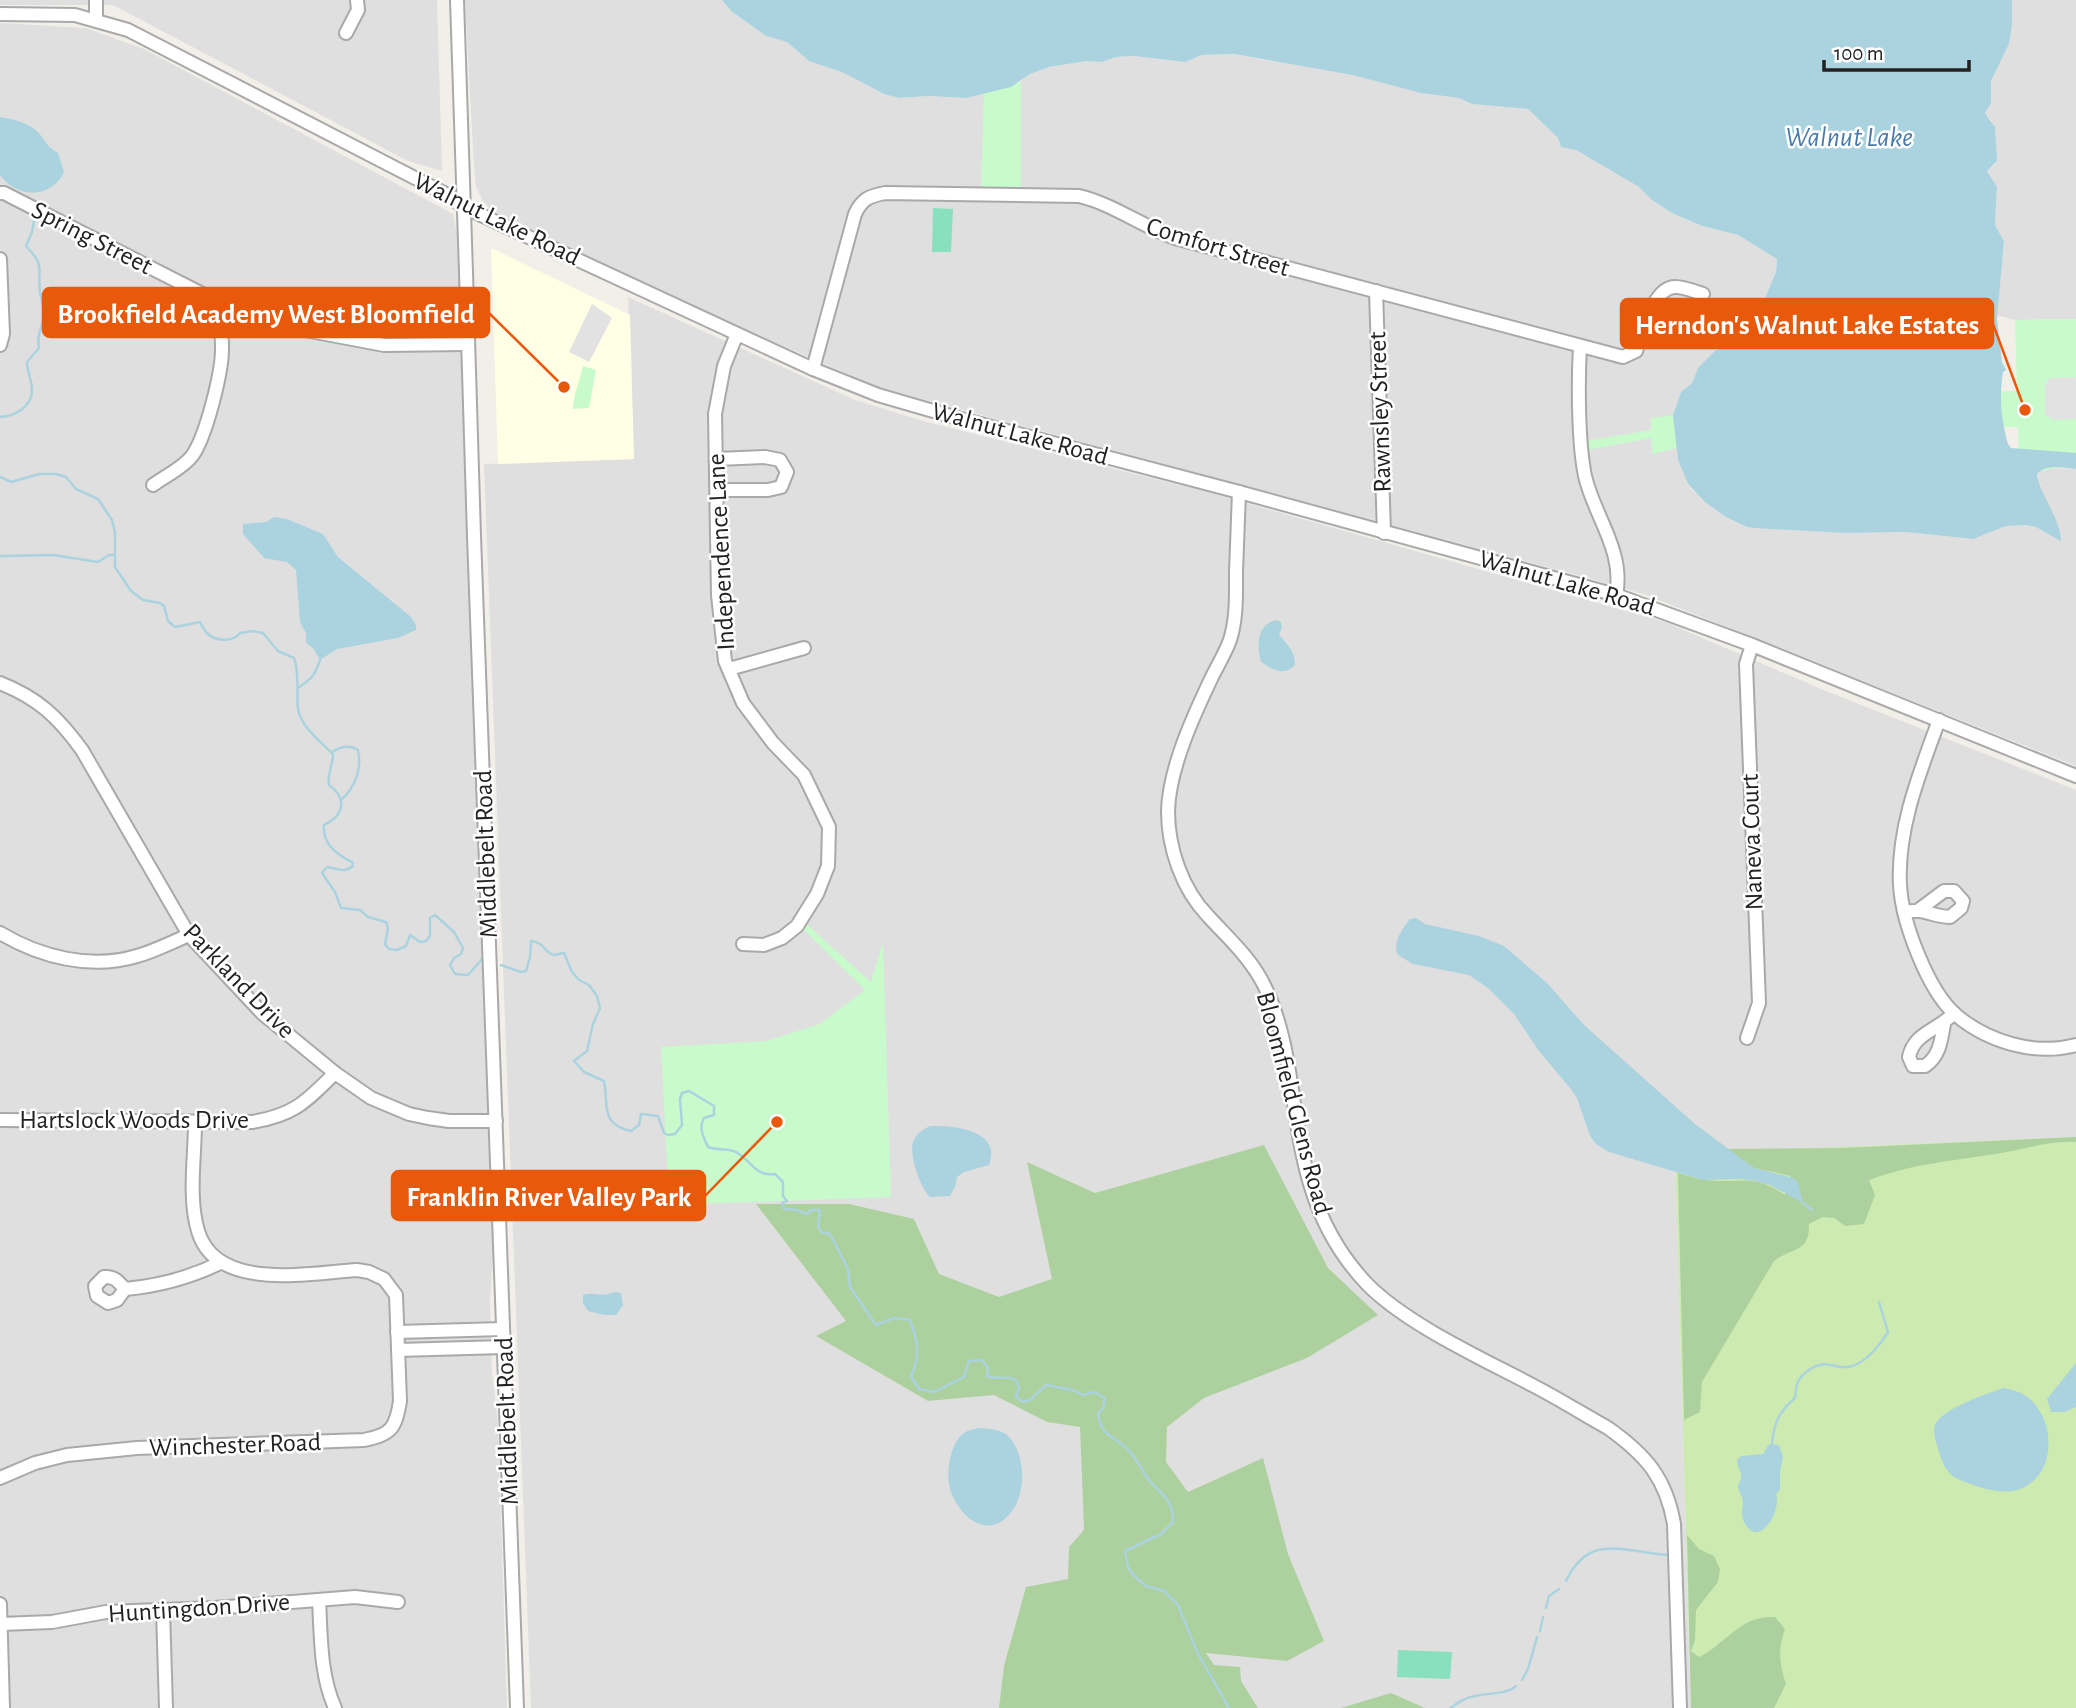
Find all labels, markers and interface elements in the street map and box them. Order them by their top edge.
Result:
scale bar [1824,28,1969,72]
text: 100 m [1834,43,1884,64]
water label: Walnut Lake [1785,124,1913,152]
street label: Walnut Lake Road [410,167,584,271]
street label: Spring Street [28,197,156,279]
street label: Comfort Street [1143,213,1293,281]
callout: Brookfield Academy West Bloomfield [43,288,489,337]
callout: Herndon's Walnut Lake Estates [1621,299,1993,348]
text: Brookfield Academy West Bloomfield [57,301,475,329]
text: Herndon's Walnut Lake Estates [1635,312,1979,340]
street label: Rawnsley Street [1364,331,1396,493]
street label: Walnut Lake Road [929,398,1111,470]
street label: Independence Lane [703,453,739,651]
street label: Walnut Lake Road [1476,545,1658,621]
street label: Middlebelt Road [470,769,502,939]
street label: Naneva Court [1737,773,1767,911]
street label: Parkland Drive [178,919,300,1043]
street label: Bloomfield Glens Road [1252,989,1336,1217]
street label: Hartslock Woods Drive [19,1107,249,1133]
callout: Franklin River Valley Park [392,1171,705,1220]
text: Franklin River Valley Park [407,1184,692,1212]
street label: Middlebelt Road [491,1336,523,1506]
street label: Winchester Road [148,1429,322,1461]
street label: Huntingdon Drive [107,1589,291,1627]

